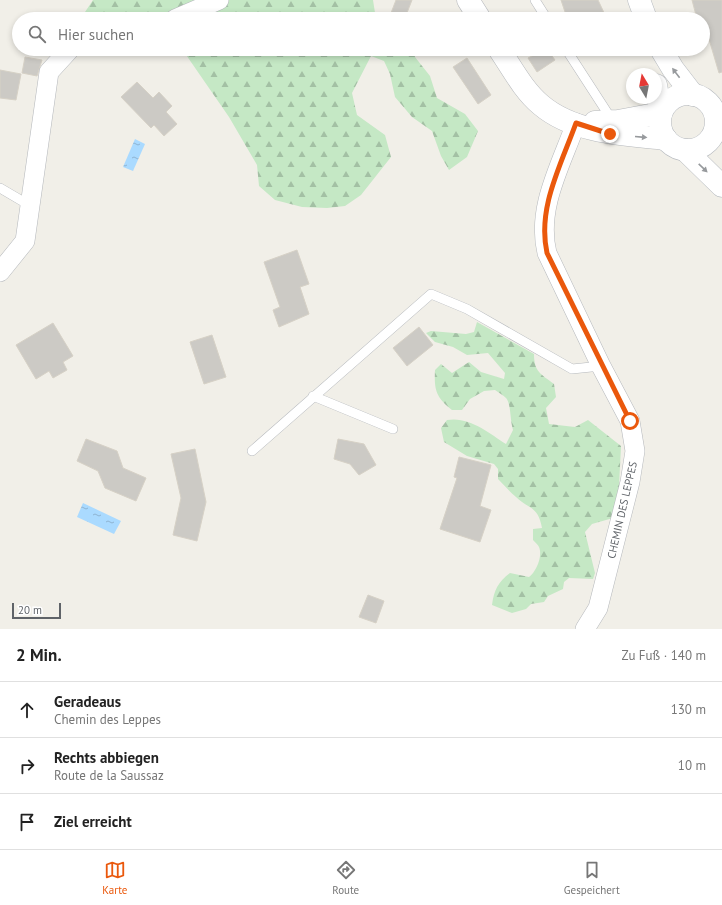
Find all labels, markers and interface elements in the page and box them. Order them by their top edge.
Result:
search box [12,12,710,56]
icon: search [26,23,48,45]
text: Hier suchen [58,25,134,44]
one-way arrow [672,67,680,78]
north arrow [626,68,662,104]
route end [601,125,619,143]
one-way arrow [635,133,647,140]
one-way arrow [698,163,708,173]
route start [621,412,639,430]
street label: CHEMIN DES LEPPES [604,460,640,560]
scale bar [12,601,61,620]
text: 20 m [18,603,42,617]
text: 2 Min. [16,644,62,666]
text: Zu Fuß · 140 m [622,647,706,664]
text: Geradeaus [54,692,121,711]
icon: ahead [16,699,38,721]
text: 130 m [671,701,706,718]
text: Chemin des Leppes [54,711,161,728]
text: Rechts abbiegen [54,748,159,767]
icon: right [16,755,38,777]
text: 10 m [678,757,706,774]
text: Route de la Saussaz [54,767,164,784]
icon: arrive [16,811,38,833]
text: Ziel erreicht [54,812,132,831]
tab: Karte [102,859,127,897]
tab: Route [332,859,359,897]
tab: Gespeichert [564,859,620,897]

